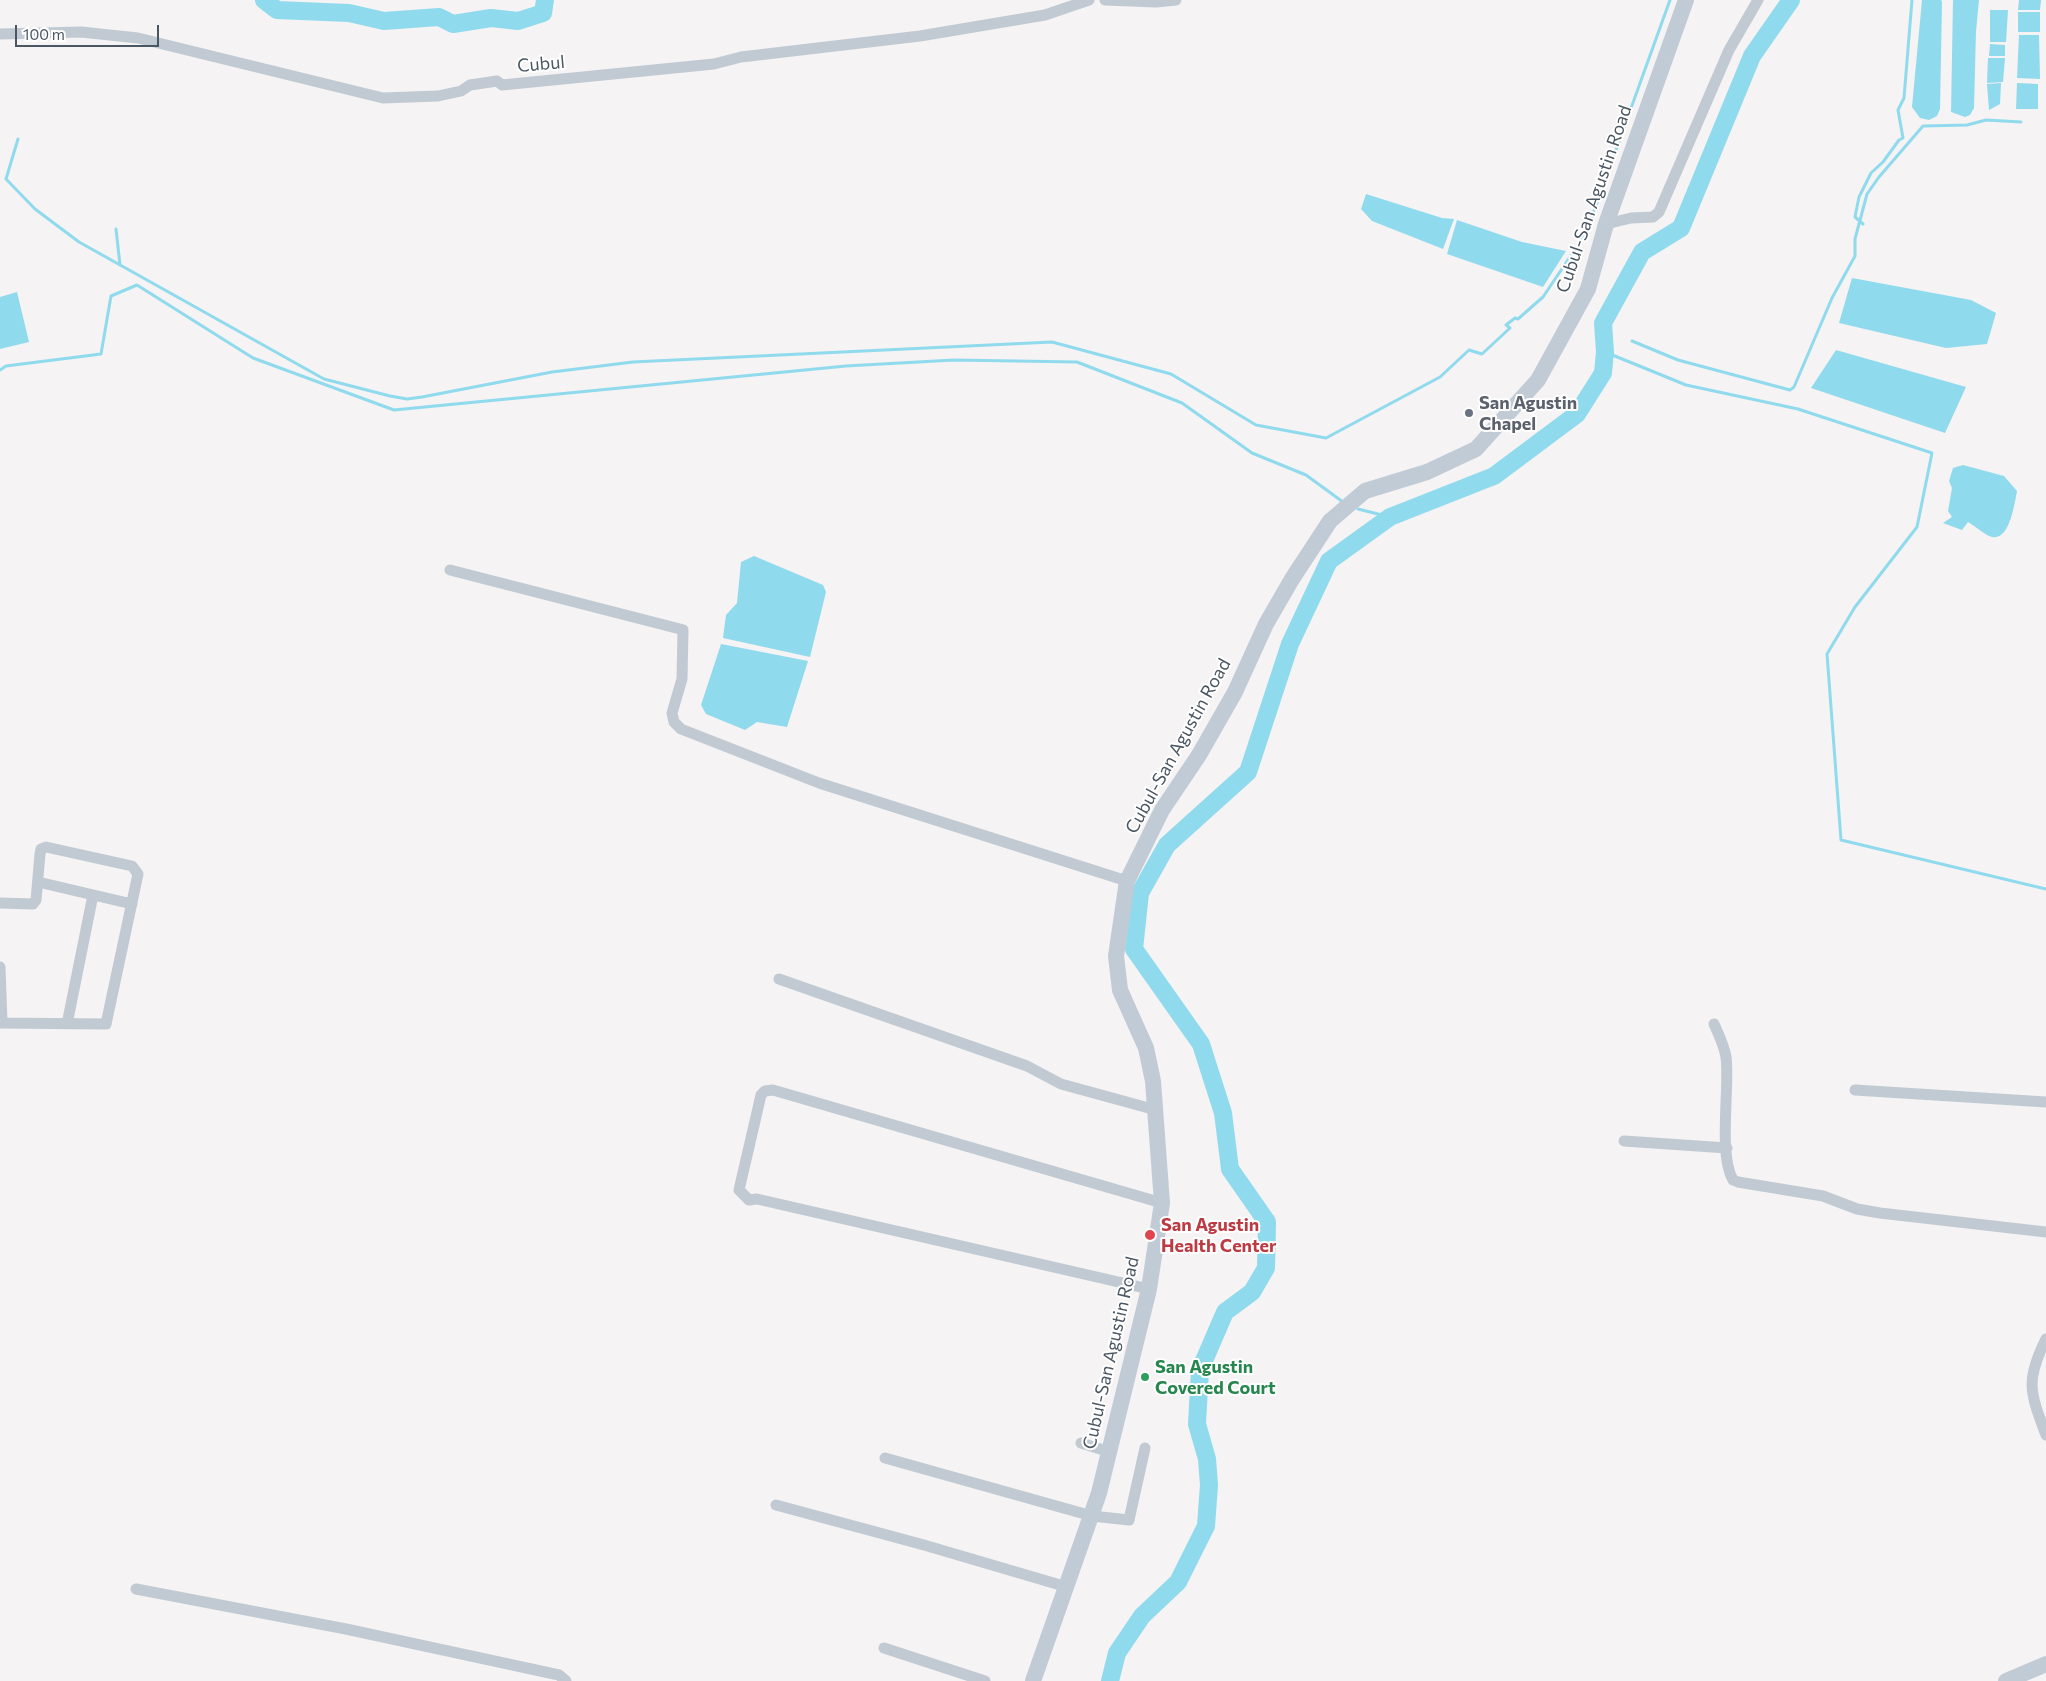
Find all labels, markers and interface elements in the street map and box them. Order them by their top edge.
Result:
scale bar [18,15,161,47]
text: 100 m [23,25,65,43]
street label: Cubul [516,51,566,77]
street label: Cubul-San Agustin Road [1552,102,1636,296]
place label: San Agustin Chapel [1479,392,1577,434]
marker: San Agustin Chapel [1463,407,1475,419]
street label: Cubul-San Agustin Road [1121,655,1235,837]
place label: San Agustin Health Center [1161,1214,1276,1256]
marker: San Agustin Health Center [1143,1228,1157,1242]
street label: Cubul-San Agustin Road [1078,1255,1144,1451]
place label: San Agustin Covered Court [1155,1356,1276,1398]
marker: San Agustin Covered Court [1139,1371,1151,1383]

